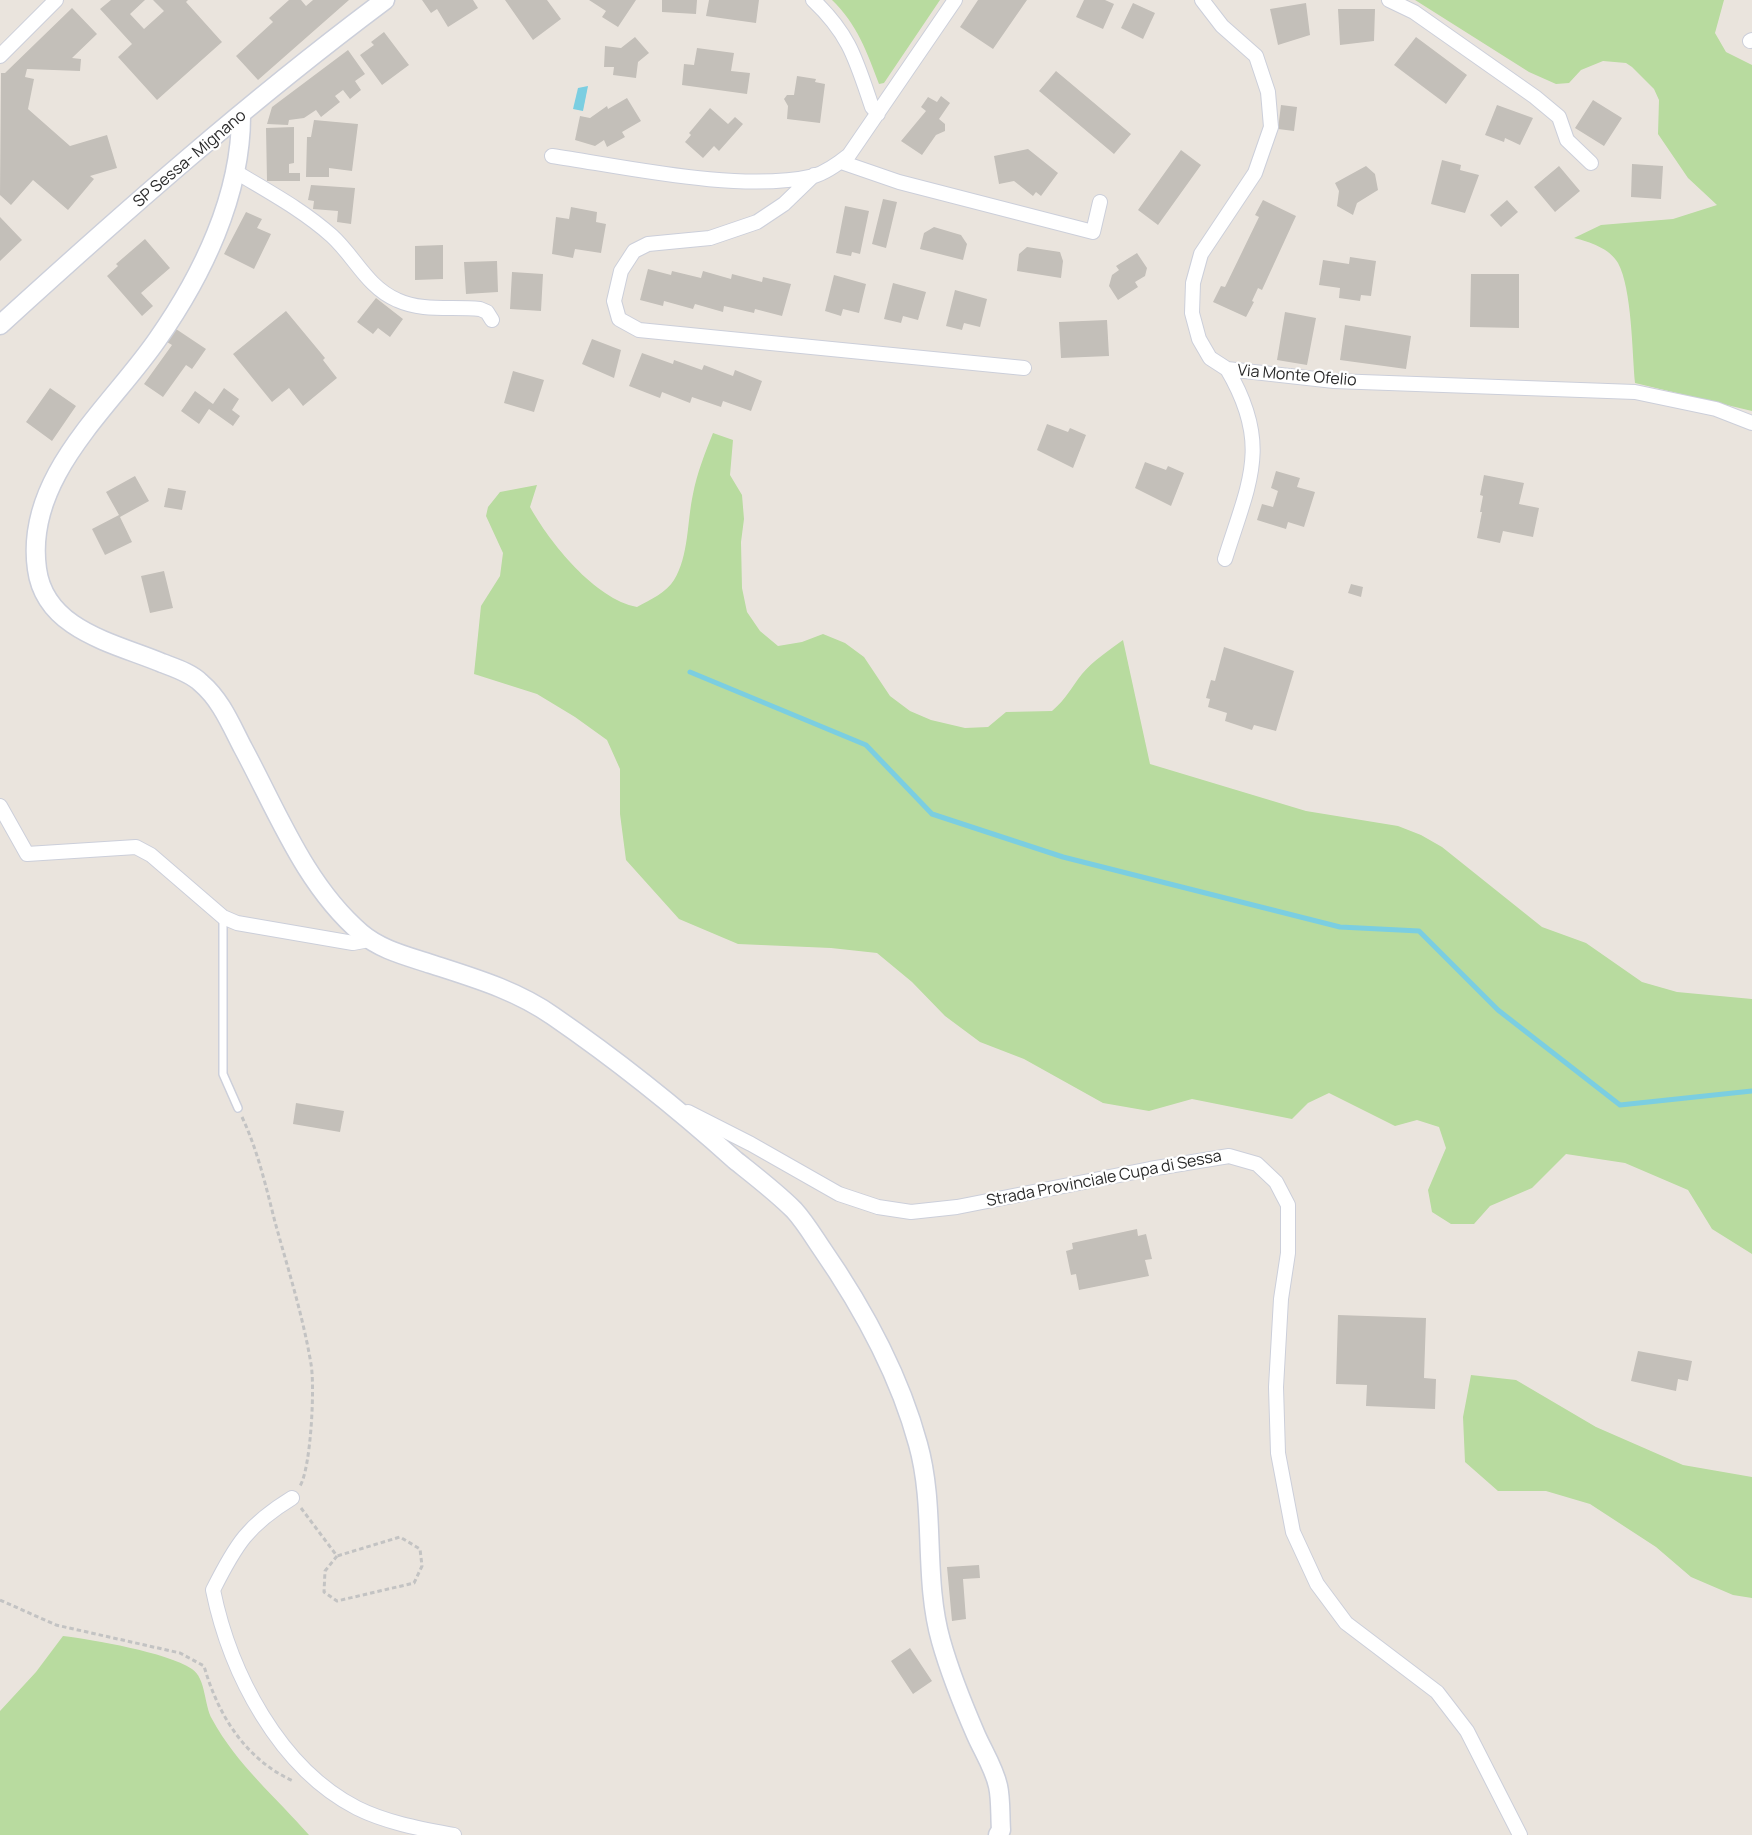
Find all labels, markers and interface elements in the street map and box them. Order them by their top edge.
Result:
street label: SP Sessa- Mignano [130,106,250,212]
street label: Via Monte Ofelio [1237,361,1357,391]
street label: Strada Provinciale Cupa di Sessa [985,1147,1223,1211]

